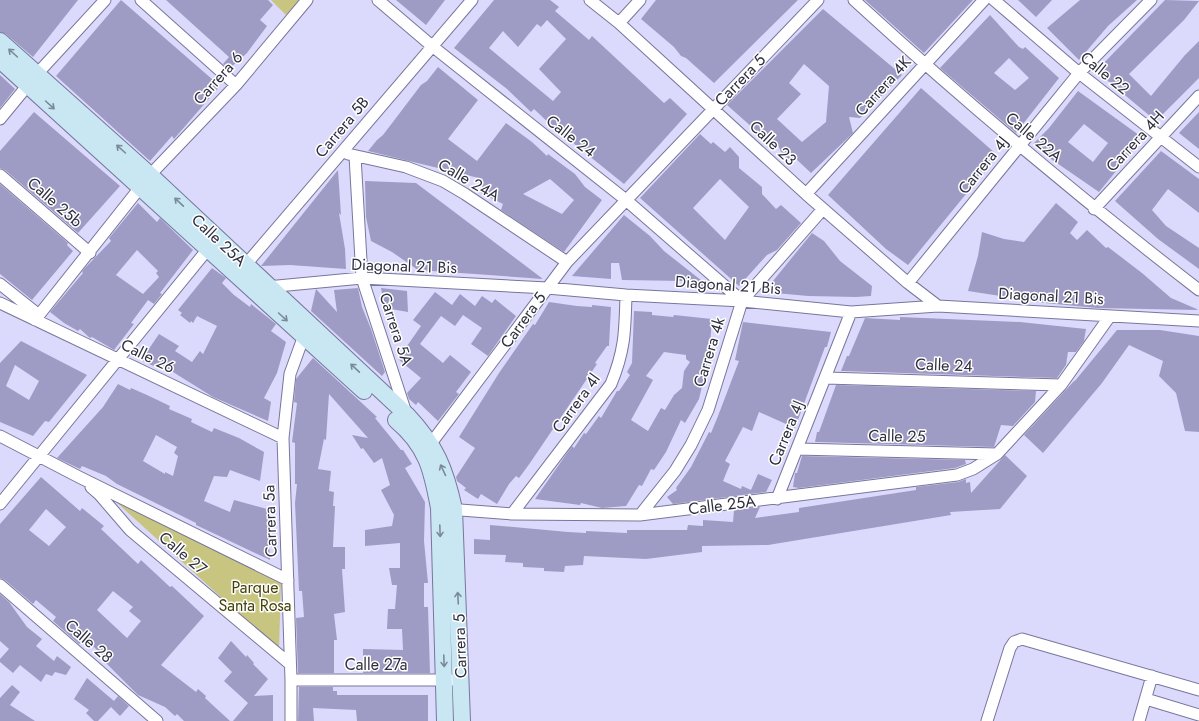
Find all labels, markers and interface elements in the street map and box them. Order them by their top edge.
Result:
street label: Carrera 6 [188,46,248,110]
street label: Calle 22 [1076,46,1134,100]
one-way arrow [9,49,19,58]
street label: Carrera 5 [709,49,771,111]
street label: Carrera 4K [850,51,916,121]
street label: Carrera 5B [310,91,374,163]
one-way arrow [45,100,55,110]
street label: Carrera 4H [1101,105,1169,177]
street label: Calle 22A [1001,106,1068,168]
street label: Calle 24 [541,109,601,163]
street label: Calle 23 [744,115,802,171]
street label: Carrera 4J [952,131,1014,199]
one-way arrow [116,145,126,154]
street label: Calle 24A [434,153,505,207]
street label: Calle 25b [22,172,88,232]
one-way arrow [174,198,184,207]
street label: Calle 25A [186,208,252,272]
street label: Diagonal 21 Bis [351,253,457,279]
street label: Diagonal 21 Bis [674,270,782,300]
street label: Diagonal 21 Bis [998,282,1104,310]
street label: Carrera 5 [495,287,551,353]
street label: Carrera 5A [373,290,419,369]
one-way arrow [278,312,288,322]
street label: Carrera 4k [687,313,731,390]
street label: Calle 26 [117,333,179,379]
street label: Calle 24 [915,353,973,377]
one-way arrow [350,363,360,372]
street label: Carrera 4l [547,368,605,438]
street label: Carrera 4J [762,397,810,469]
street label: Calle 25 [868,424,926,448]
one-way arrow [439,464,446,476]
street label: Carrera 5a [257,484,283,558]
street label: Calle 25A [687,489,757,521]
one-way arrow [436,524,444,537]
street label: Calle 27 [154,526,213,580]
park label: Parque Santa Rosa [218,576,292,617]
one-way arrow [454,592,462,605]
street label: Carrera 5 [447,613,473,679]
street label: Calle 28 [60,614,118,668]
street label: Calle 27a [345,653,407,676]
one-way arrow [441,654,448,667]

